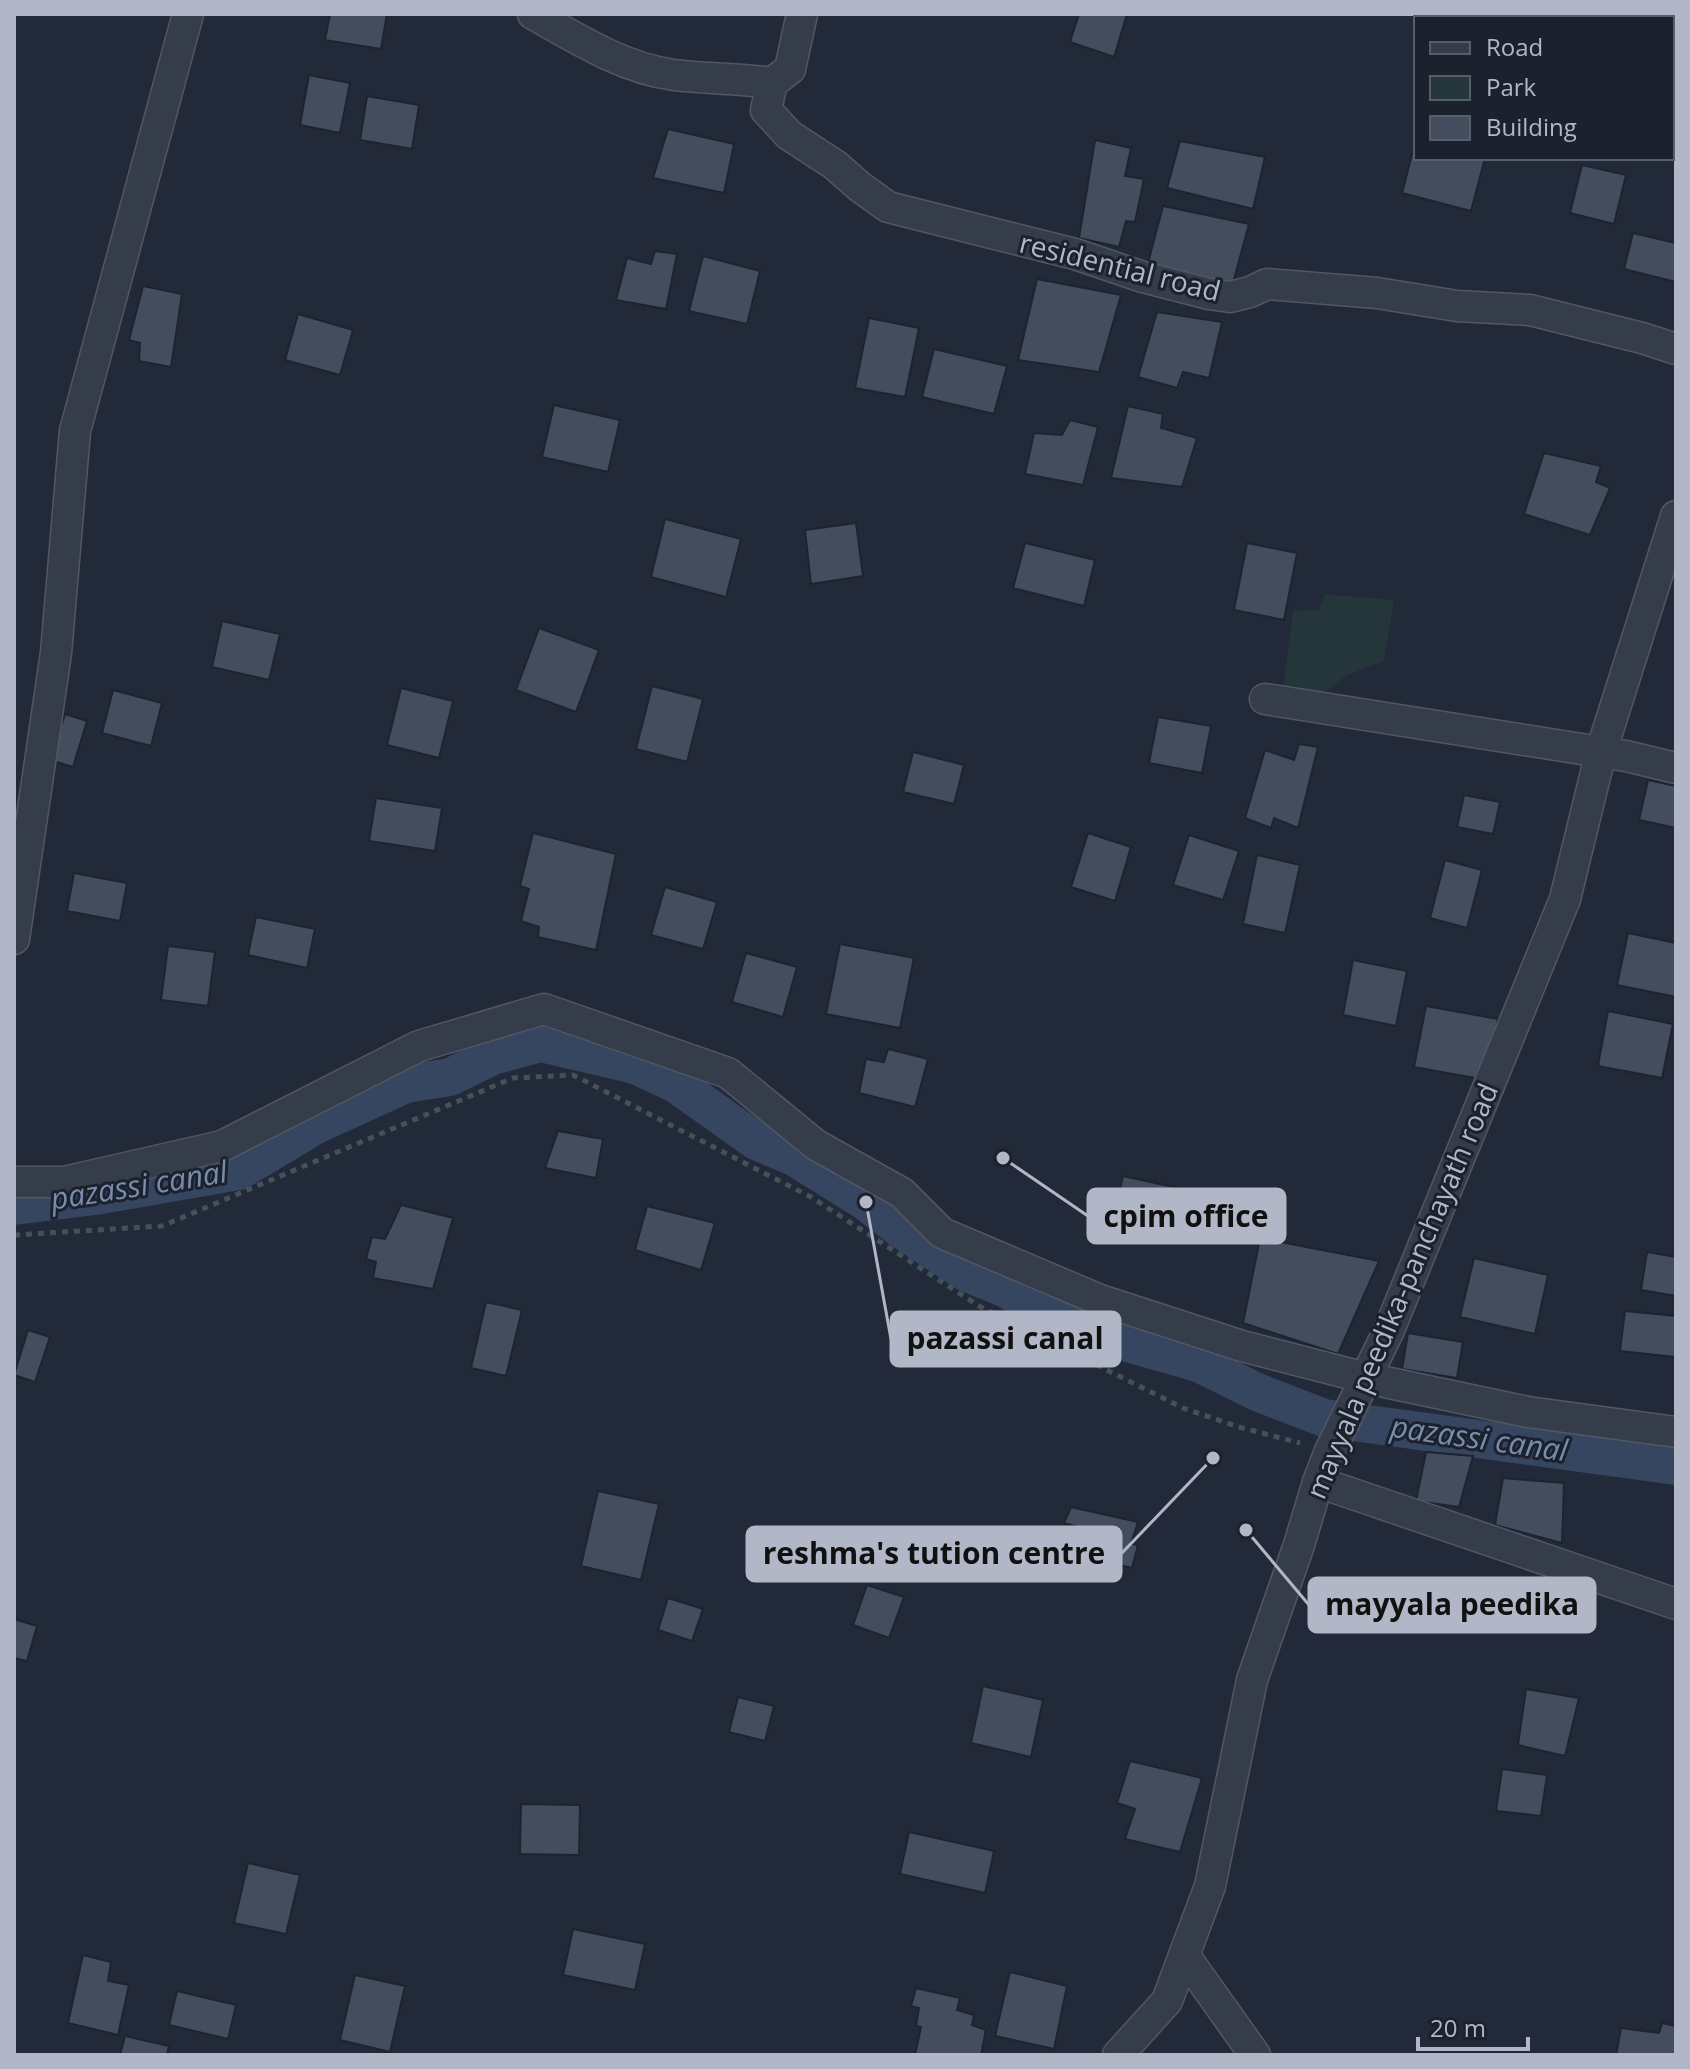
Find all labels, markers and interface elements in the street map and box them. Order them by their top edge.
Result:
legend [1414,16,1674,160]
text: Road [1486,30,1543,63]
text: Park [1486,70,1537,103]
text: Building [1486,110,1577,143]
street label: residential road [1016,223,1225,309]
street label: mayyala peedika-panchayath road [1296,1077,1506,1504]
water label: pazassi canal [47,1150,231,1219]
callout: cpim office [1088,1189,1285,1243]
text: cpim office [1104,1195,1268,1236]
callout: pazassi canal [891,1312,1120,1366]
text: pazassi canal [906,1317,1104,1358]
water label: pazassi canal [1387,1405,1572,1470]
callout: reshma's tution centre [747,1527,1121,1581]
text: reshma's tution centre [763,1532,1105,1573]
callout: mayyala peedika [1309,1578,1595,1632]
text: mayyala peedika [1325,1583,1579,1624]
scale bar [1418,2001,1528,2051]
text: 20 m [1430,2011,1486,2044]

